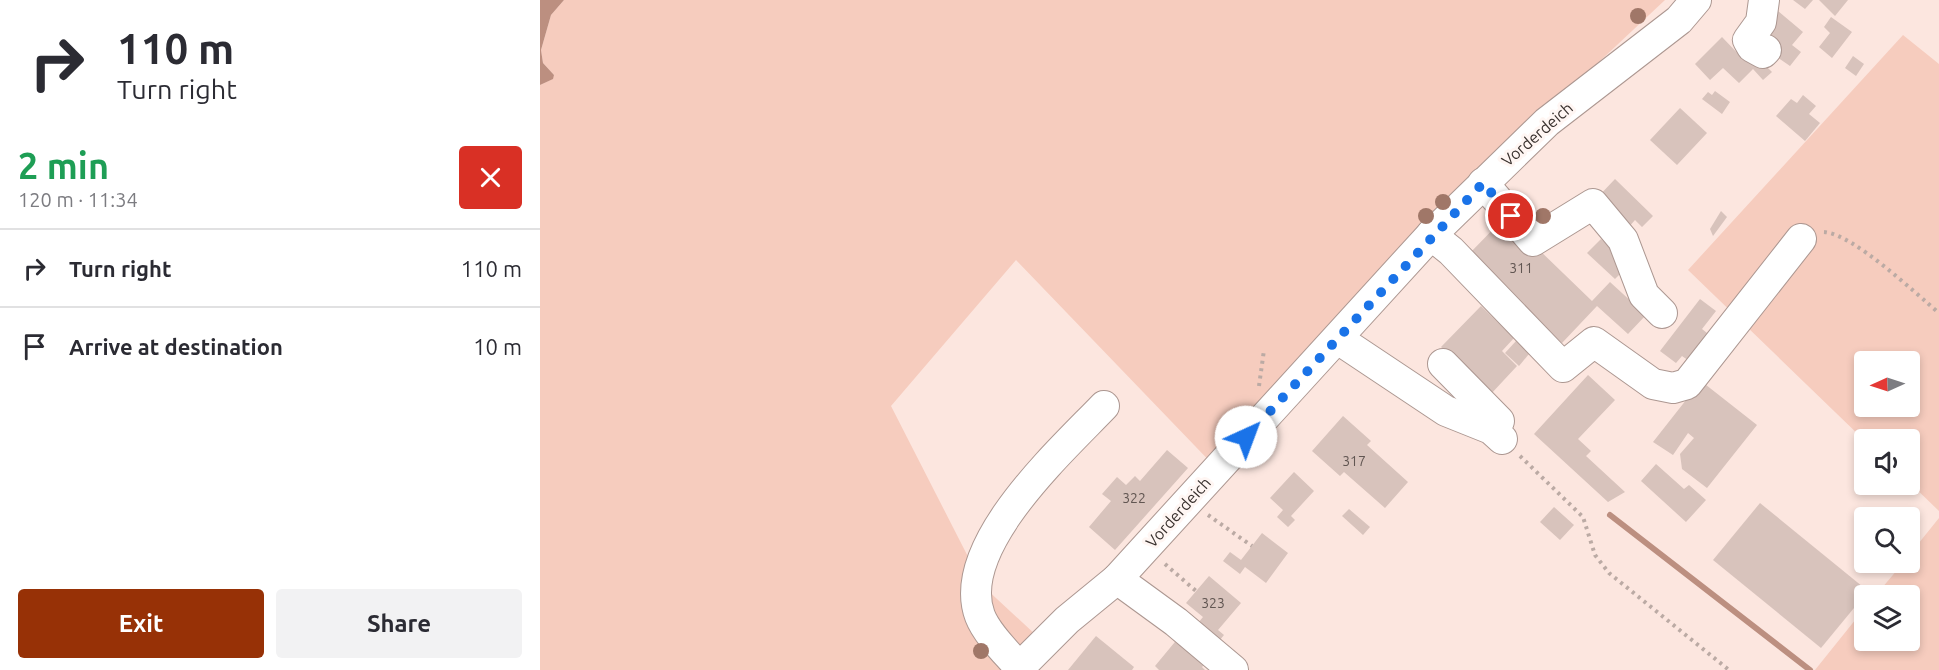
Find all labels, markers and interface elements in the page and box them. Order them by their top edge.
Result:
icon: right [18,24,96,102]
text: 110 m [117,25,234,72]
text: Turn right [117,74,237,104]
street label: Vorderdeich [1498,98,1576,170]
text: 2 min [18,145,109,186]
button: close [459,146,522,209]
text: 120 m · 11:34 [18,188,138,211]
pin [1485,190,1536,241]
icon: arrive [1494,199,1527,232]
icon: right [18,252,51,285]
text: Turn right [69,256,171,281]
text: 110 m [461,256,522,281]
house number: 311 [1509,260,1533,276]
icon: arrive [18,330,51,363]
text: Arrive at destination [69,334,283,359]
text: 10 m [473,334,522,359]
north arrow [1854,351,1920,417]
map controls [1854,351,1920,651]
position arrow [1214,405,1278,469]
button: sound [1854,429,1920,495]
house number: 317 [1342,453,1366,469]
street label: Vorderdeich [1142,473,1214,551]
house number: 322 [1122,490,1146,506]
button: search [1854,507,1920,573]
button: layers [1854,585,1920,651]
button: Exit [18,589,264,658]
button: Share [276,589,522,658]
house number: 323 [1201,595,1225,611]

